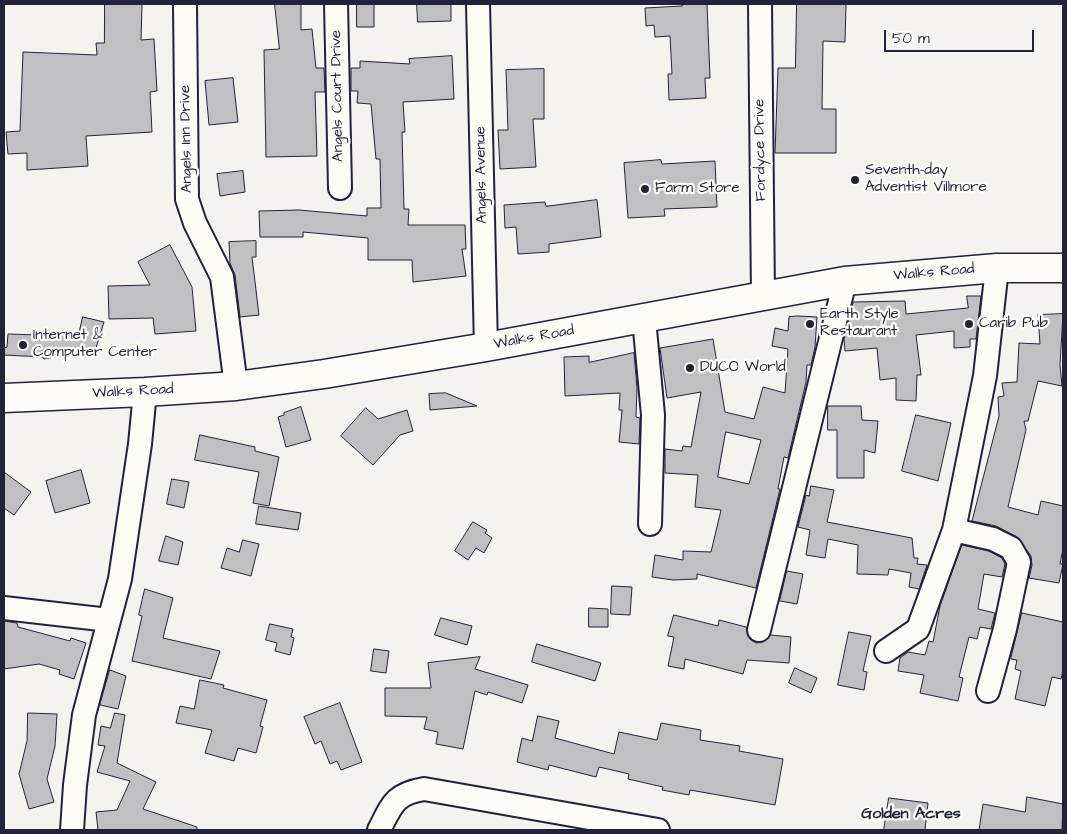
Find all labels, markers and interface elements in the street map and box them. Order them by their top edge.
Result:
scale bar [887,20,1037,52]
text: 50 m [892,28,930,49]
street label: Angels Court Drive [328,30,348,162]
street label: Angels Inn Drive [177,85,197,193]
street label: Fordyce Drive [751,98,771,202]
street label: Angels Avenue [472,126,492,224]
place label: Seventh-day Adventist Villmore [865,162,987,197]
marker: Seventh-day Adventist Villmore [849,174,861,186]
place label: Farm Store [655,180,740,198]
marker: Farm Store [639,183,651,195]
street label: Walks Road [893,260,975,286]
place label: Earth Style Restaurant [820,306,899,341]
place label: Carib Pub [979,315,1048,333]
marker: Earth Style Restaurant [804,318,816,330]
marker: Carib Pub [963,318,975,330]
street label: Walks Road [492,322,576,354]
place label: Internet & Computer Center [33,327,157,362]
marker: Internet & Computer Center [17,339,29,351]
place label: DUCO World [700,359,786,377]
marker: DUCO World [684,362,696,374]
street label: Walks Road [92,381,174,403]
district label: Golden Acres [861,805,961,825]

